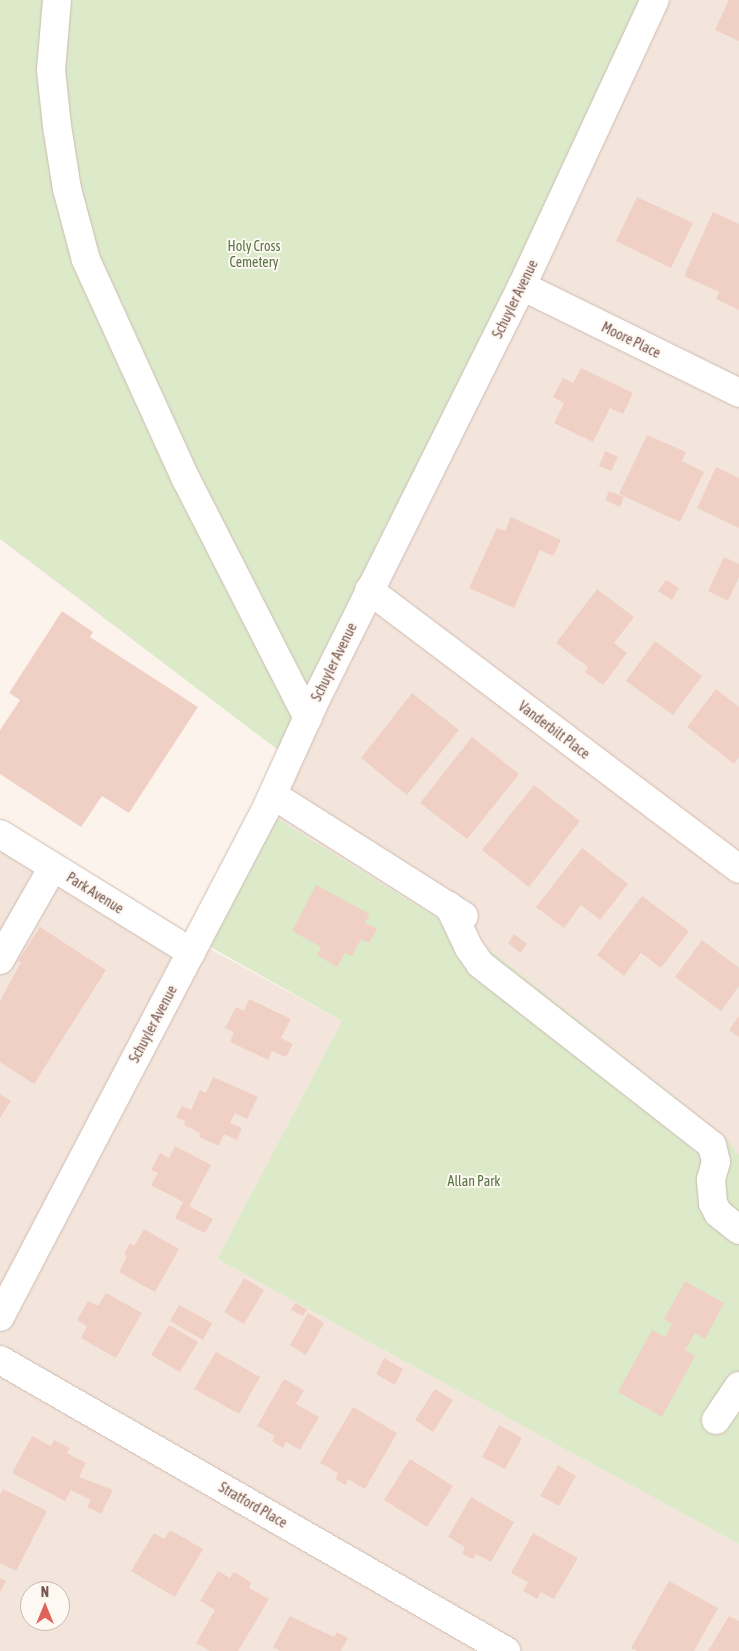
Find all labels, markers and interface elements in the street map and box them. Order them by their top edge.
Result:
park label: Holy Cross Cemetery [228,238,280,270]
street label: Schuyler Avenue [489,257,541,341]
street label: Moore Place [599,319,663,361]
street label: Schuyler Avenue [308,620,360,704]
street label: Vanderbilt Place [515,698,593,762]
street label: Park Avenue [63,869,127,917]
street label: Schuyler Avenue [126,982,180,1066]
park label: Allan Park [448,1173,500,1189]
street label: Stratford Place [216,1479,290,1531]
north arrow [20,1581,70,1631]
text: N [41,1584,49,1600]

